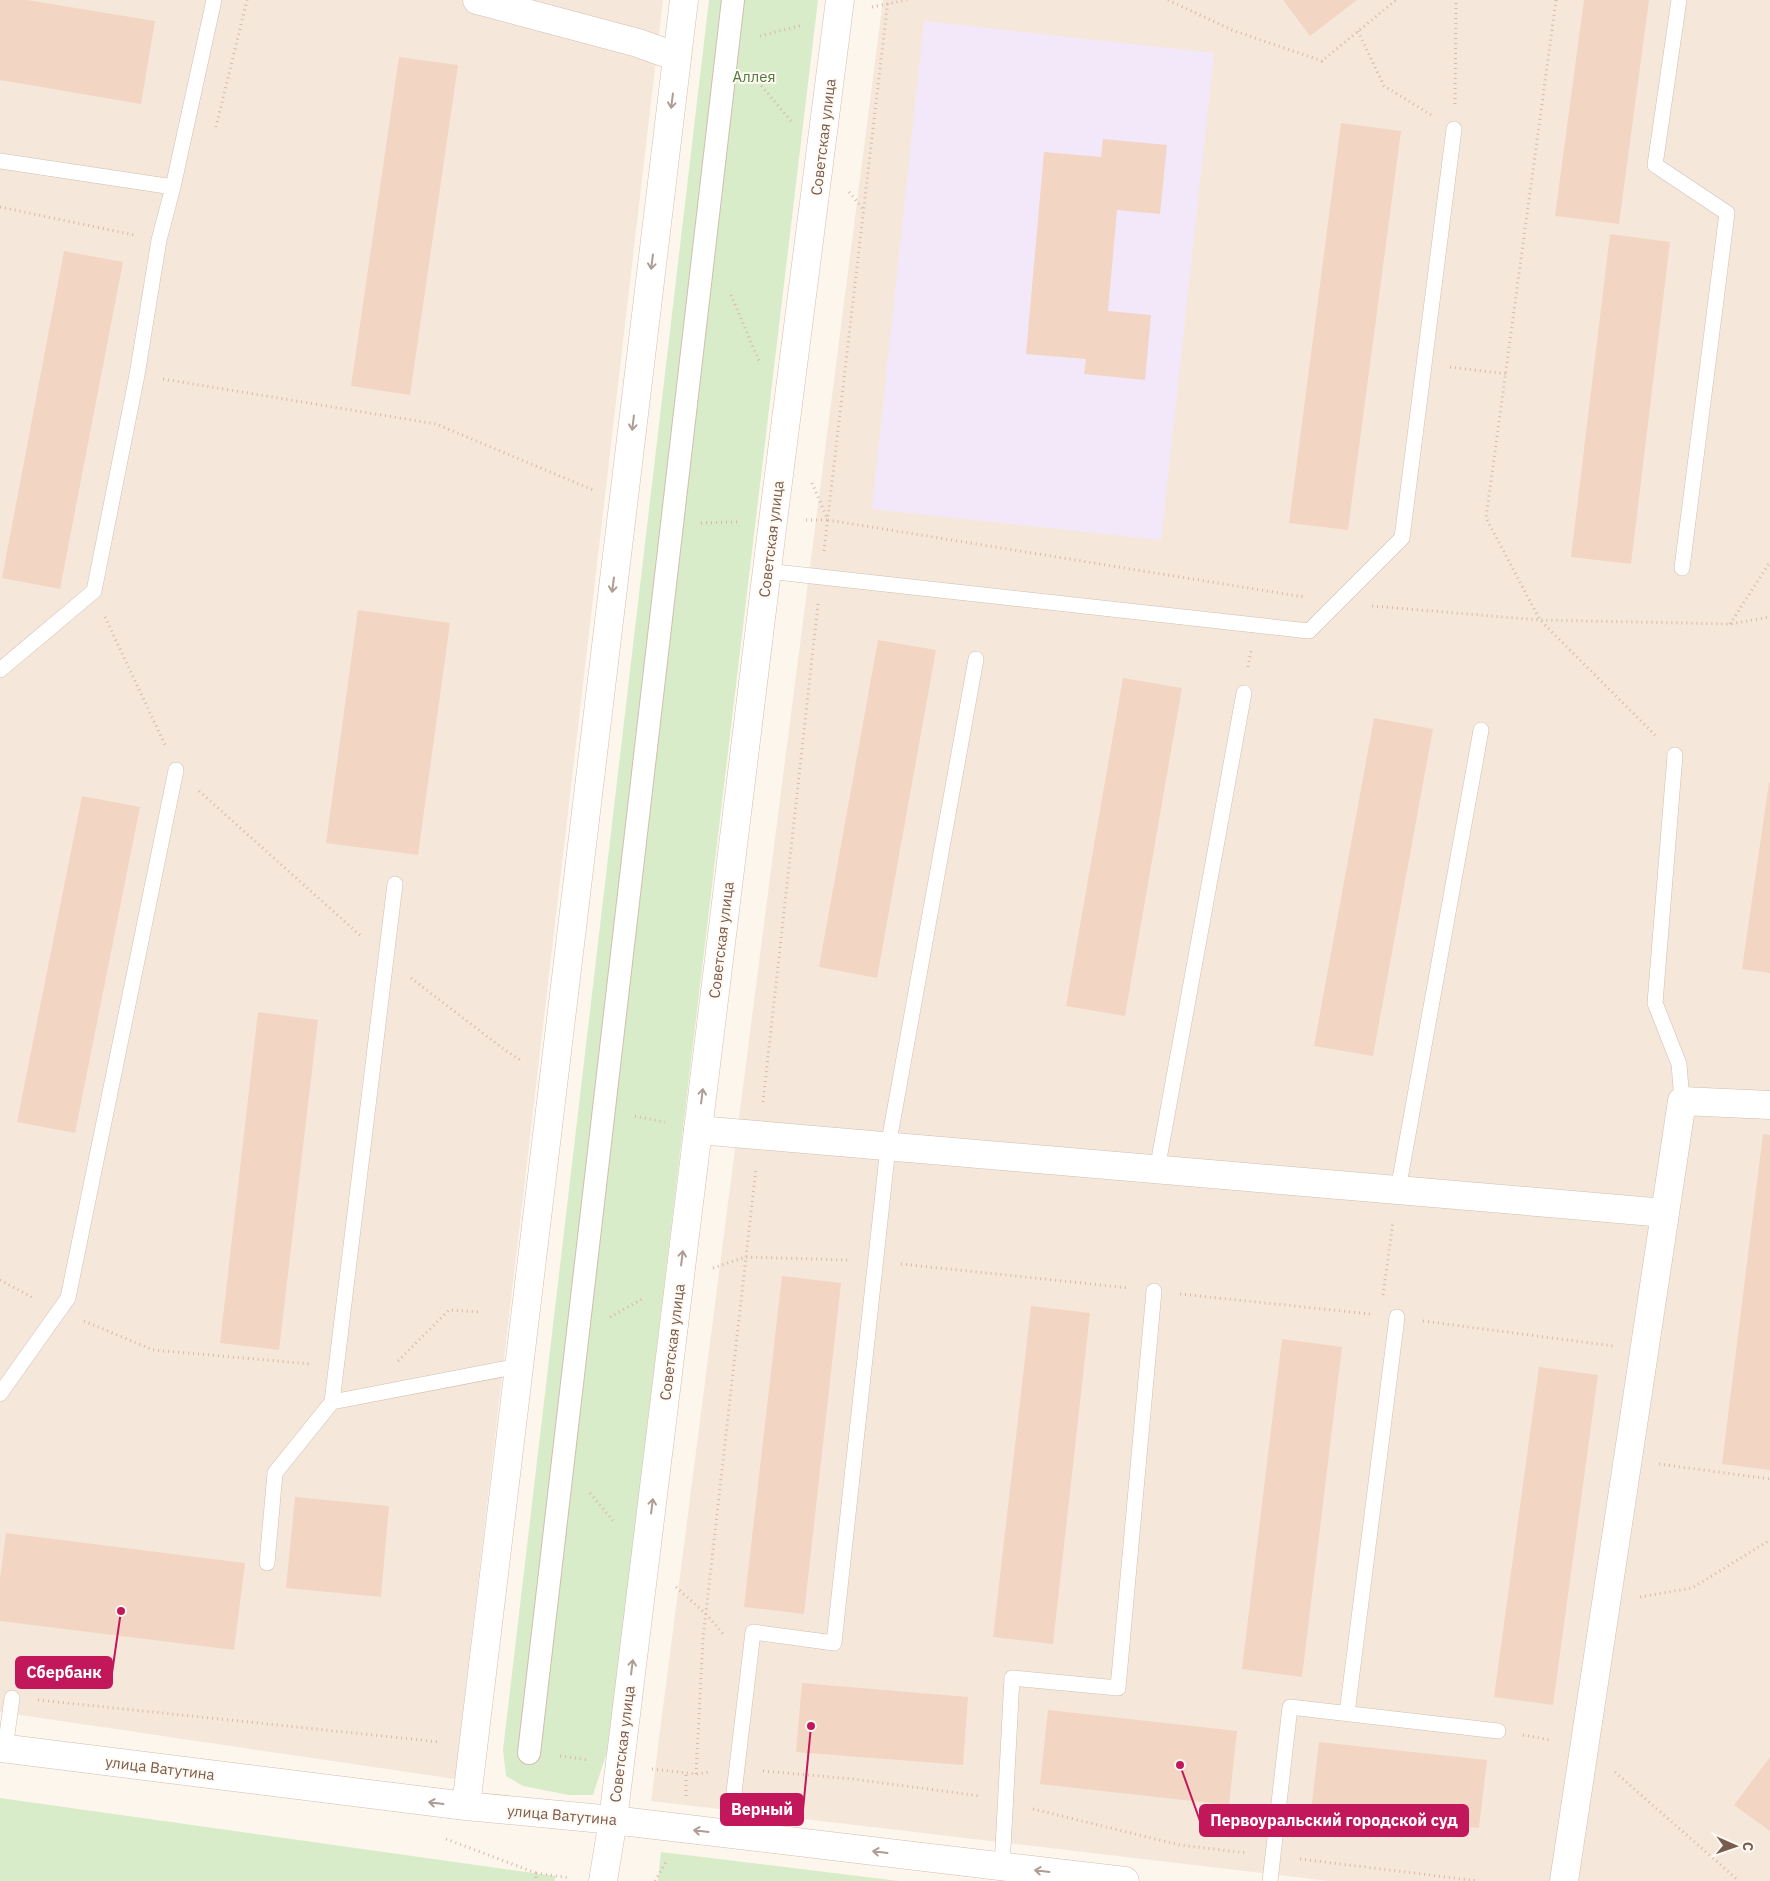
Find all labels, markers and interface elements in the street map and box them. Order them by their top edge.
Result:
park label: Аллея [732,67,776,86]
street label: Советская улица [806,77,840,197]
one-way arrow [667,92,677,108]
one-way arrow [647,254,657,270]
one-way arrow [628,415,638,431]
street label: Советская улица [754,479,788,599]
one-way arrow [608,576,618,592]
street label: Советская улица [704,880,738,1000]
one-way arrow [697,1089,707,1105]
one-way arrow [677,1250,687,1266]
street label: Советская улица [655,1282,689,1402]
one-way arrow [647,1498,657,1514]
callout: Сбербанк [16,1657,112,1688]
one-way arrow [627,1659,637,1675]
text: Сбербанк [26,1662,102,1682]
street label: Советская улица [605,1684,639,1804]
street label: улица Ватутина [104,1752,216,1784]
callout: Верный [721,1794,803,1825]
one-way arrow [428,1798,444,1808]
text: Верный [731,1799,793,1819]
street label: улица Ватутина [506,1801,618,1829]
callout: Первоуральский городской суд [1200,1805,1468,1836]
text: Первоуральский городской суд [1210,1810,1458,1830]
north arrow [1710,1821,1760,1871]
one-way arrow [694,1826,710,1836]
text: С [1739,1842,1757,1851]
one-way arrow [873,1847,889,1857]
one-way arrow [1034,1866,1050,1876]

